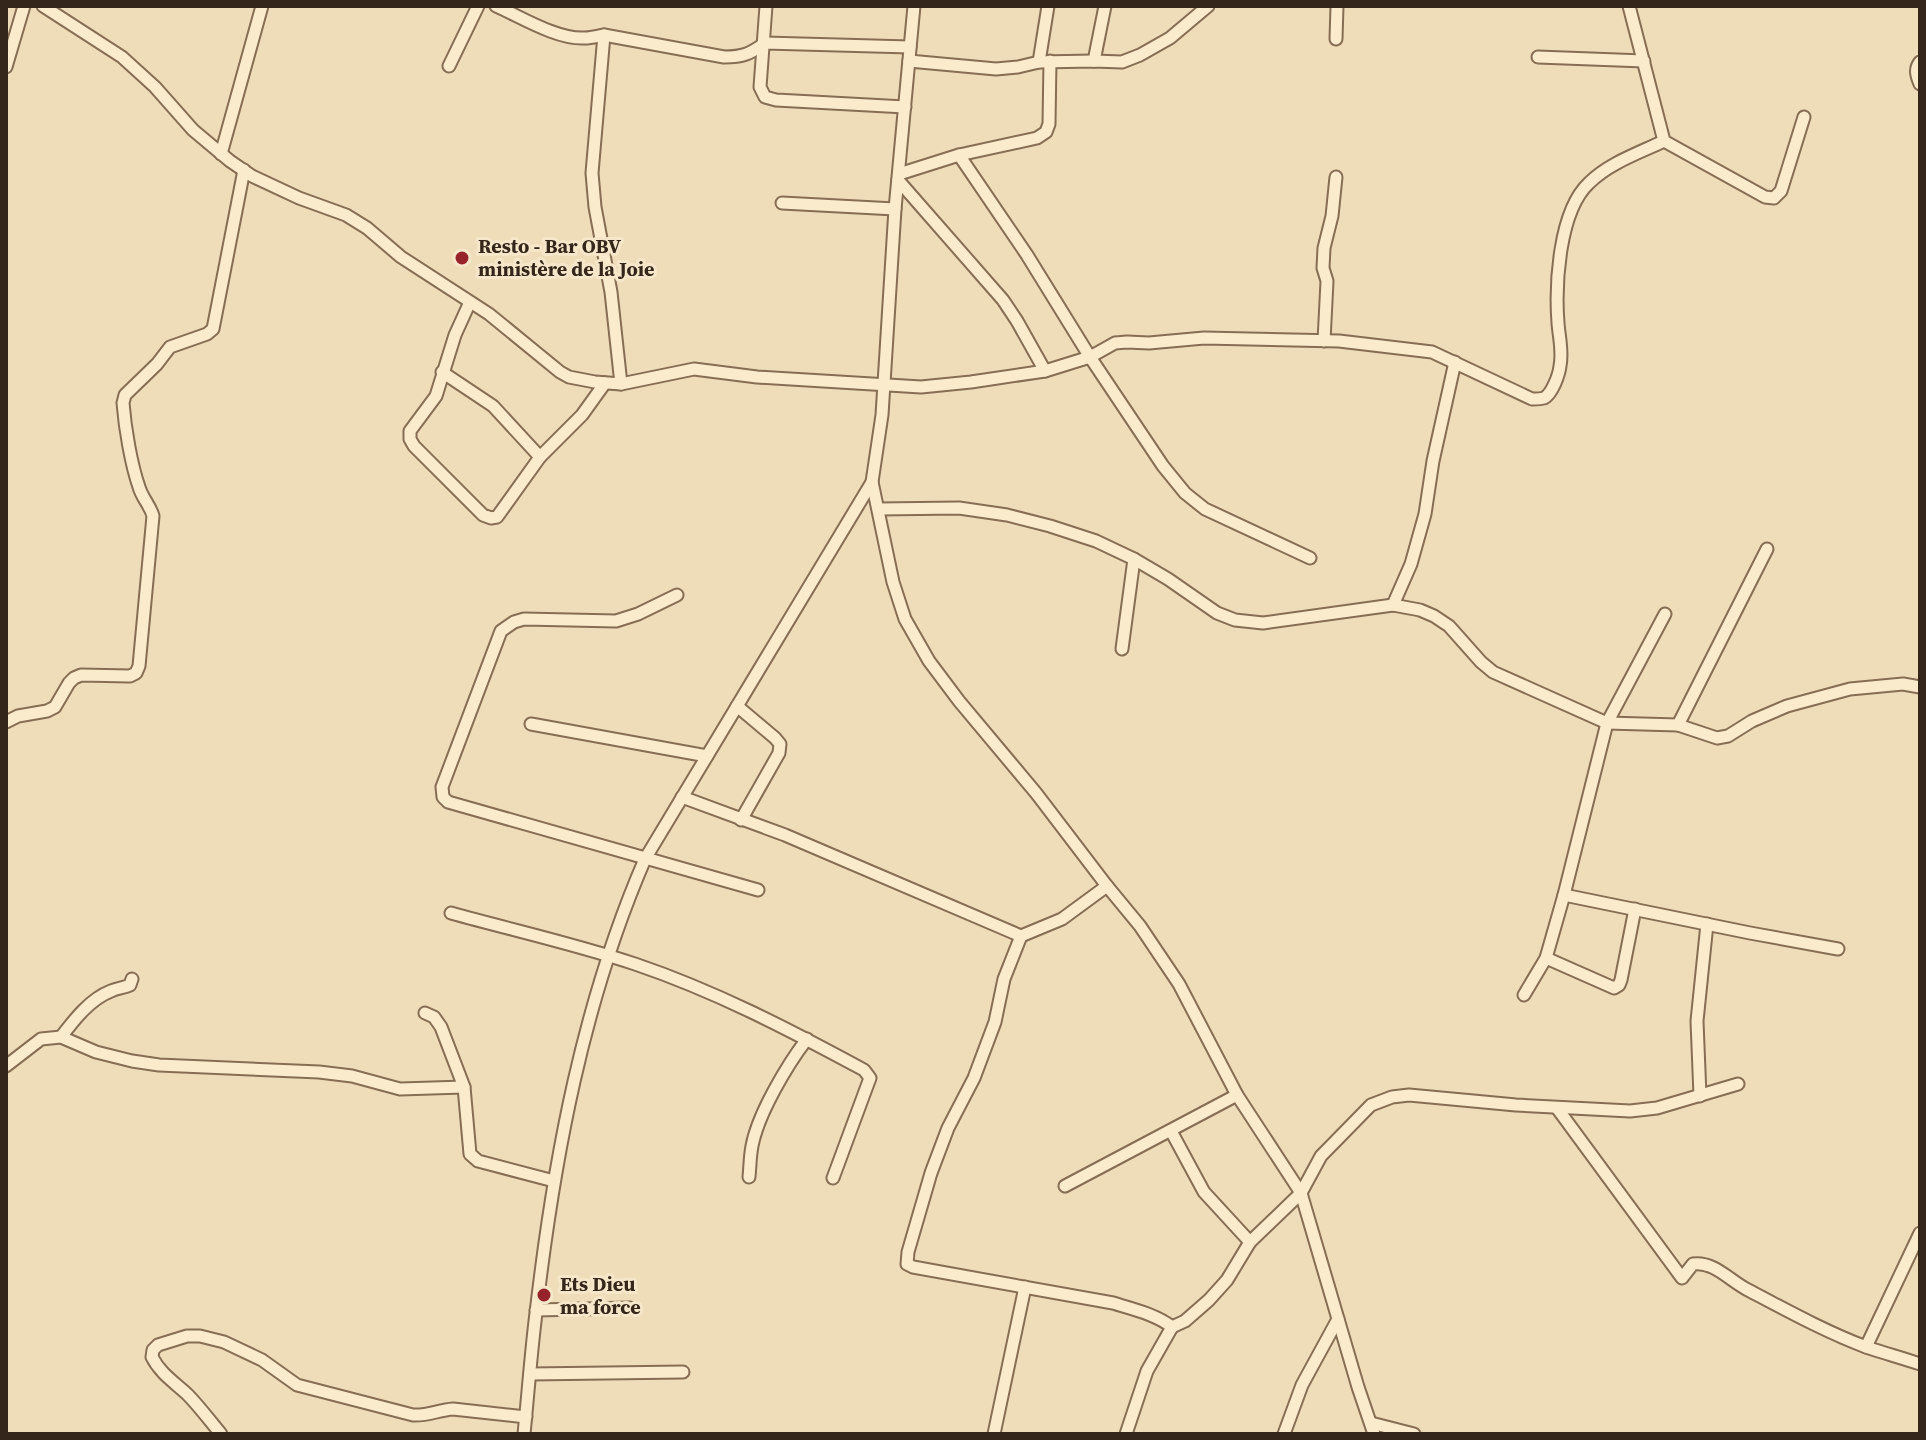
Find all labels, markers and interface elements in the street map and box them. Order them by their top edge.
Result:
place label: Resto - Bar OBV ministère de la Joie [478,232,655,283]
marker: Resto - Bar OBV ministère de la Joie [453,249,471,267]
place label: Ets Dieu ma force [560,1270,641,1321]
marker: Ets Dieu ma force [535,1286,553,1304]

